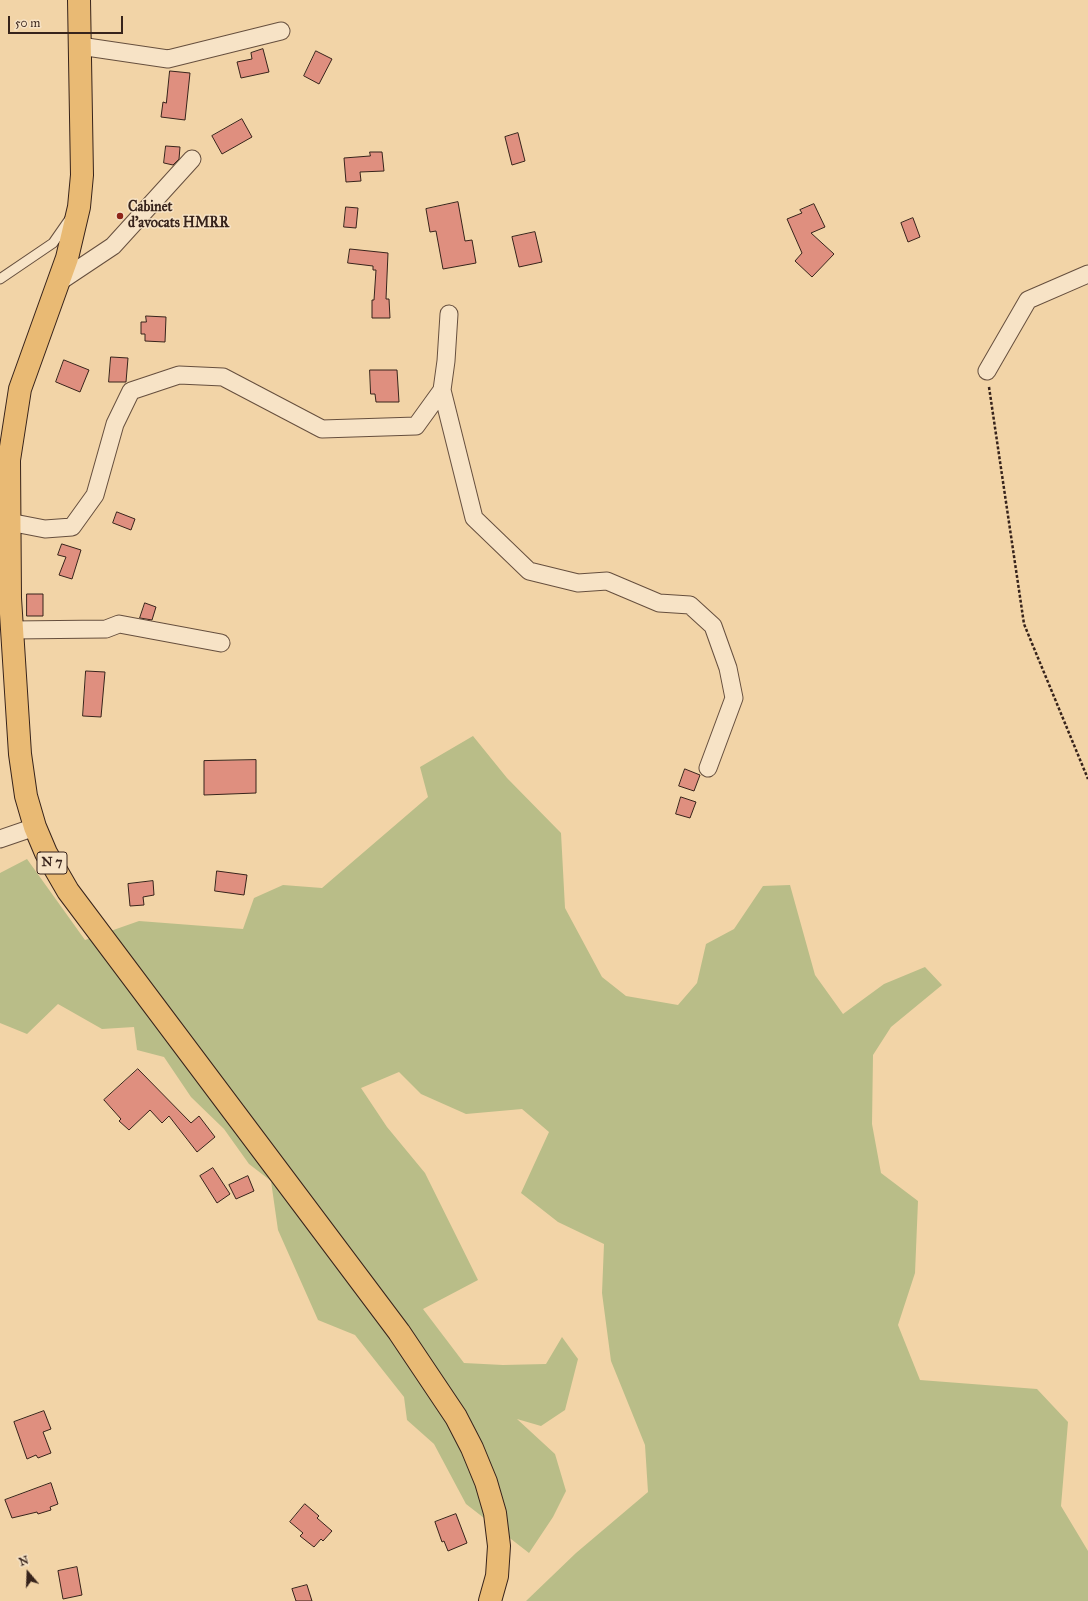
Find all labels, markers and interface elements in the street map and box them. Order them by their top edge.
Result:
scale bar [10,8,125,34]
text: 50 m [15,16,40,30]
place label: Cabinet d'avocats HMRR [128,200,229,232]
marker: Cabinet d'avocats HMRR [115,211,125,221]
road number: N 7 [37,852,67,874]
north arrow [8,1553,48,1593]
text: N [17,1554,30,1569]

